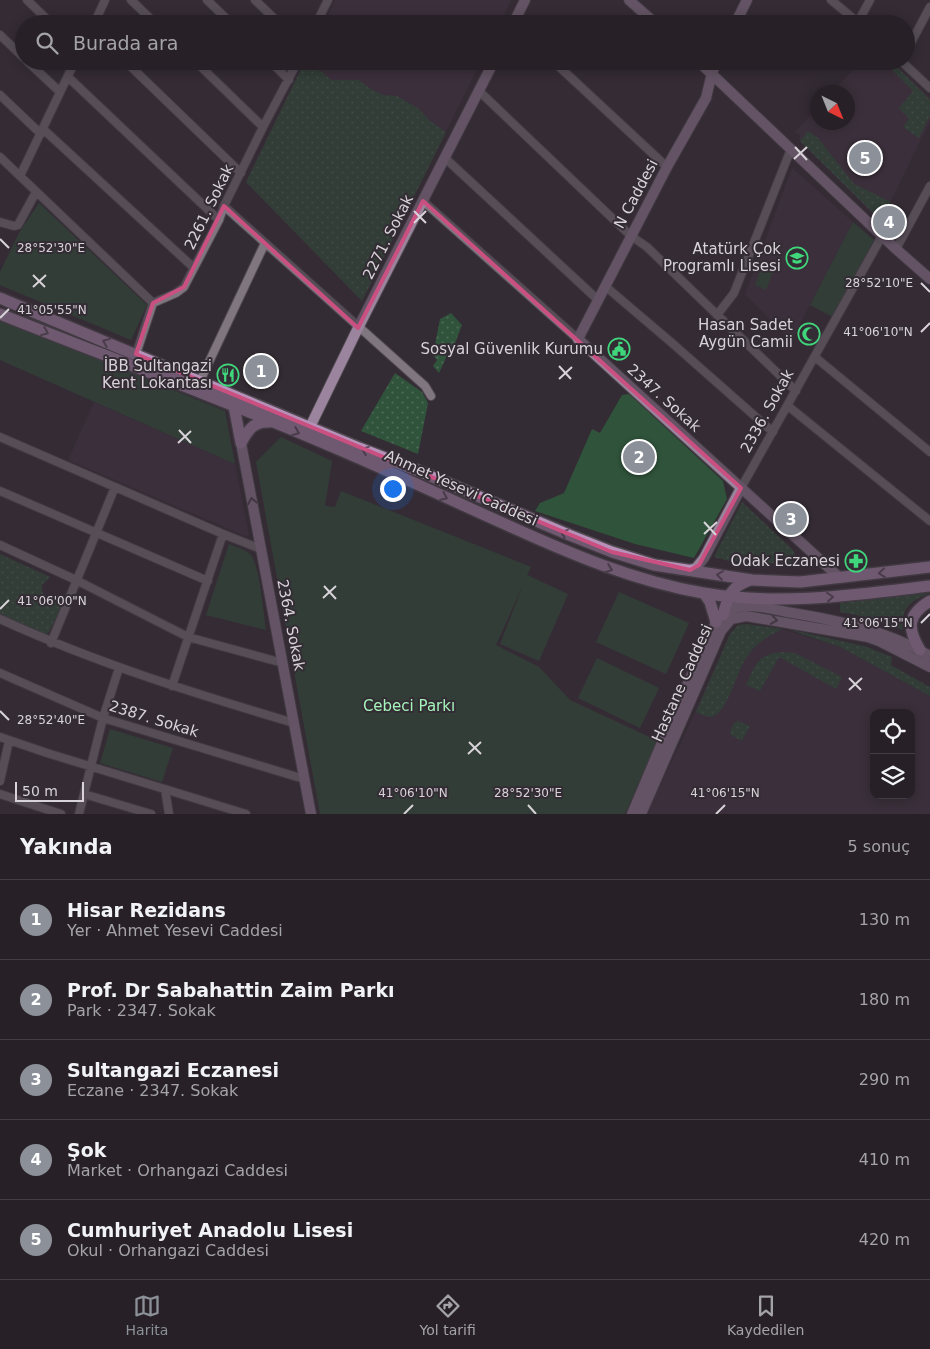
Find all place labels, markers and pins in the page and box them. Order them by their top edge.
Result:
pin: 5 [849,139,881,177]
pin: 4 [873,203,905,241]
place label: Atatürk Çok Programlı Lisesi [663,240,781,275]
school or university icon: Atatürk Çok Programlı Lisesi [785,246,809,270]
place label: Hasan Sadet Aygün Camii [698,316,793,351]
mosque icon: Hasan Sadet Aygün Camii [797,322,821,346]
public building icon: Sosyal Güvenlik Kurumu [607,337,631,361]
place label: Sosyal Güvenlik Kurumu [421,340,603,358]
pin: 1 [245,352,277,390]
place label: İBB Sultangazi Kent Lokantası [102,356,212,392]
restaurant icon: İBB Sultangazi Kent Lokantası [216,363,240,387]
pin: 2 [623,438,655,476]
pin: 3 [775,500,807,538]
pharmacy icon: Odak Eczanesi [844,549,868,573]
place label: Odak Eczanesi [731,552,840,570]

